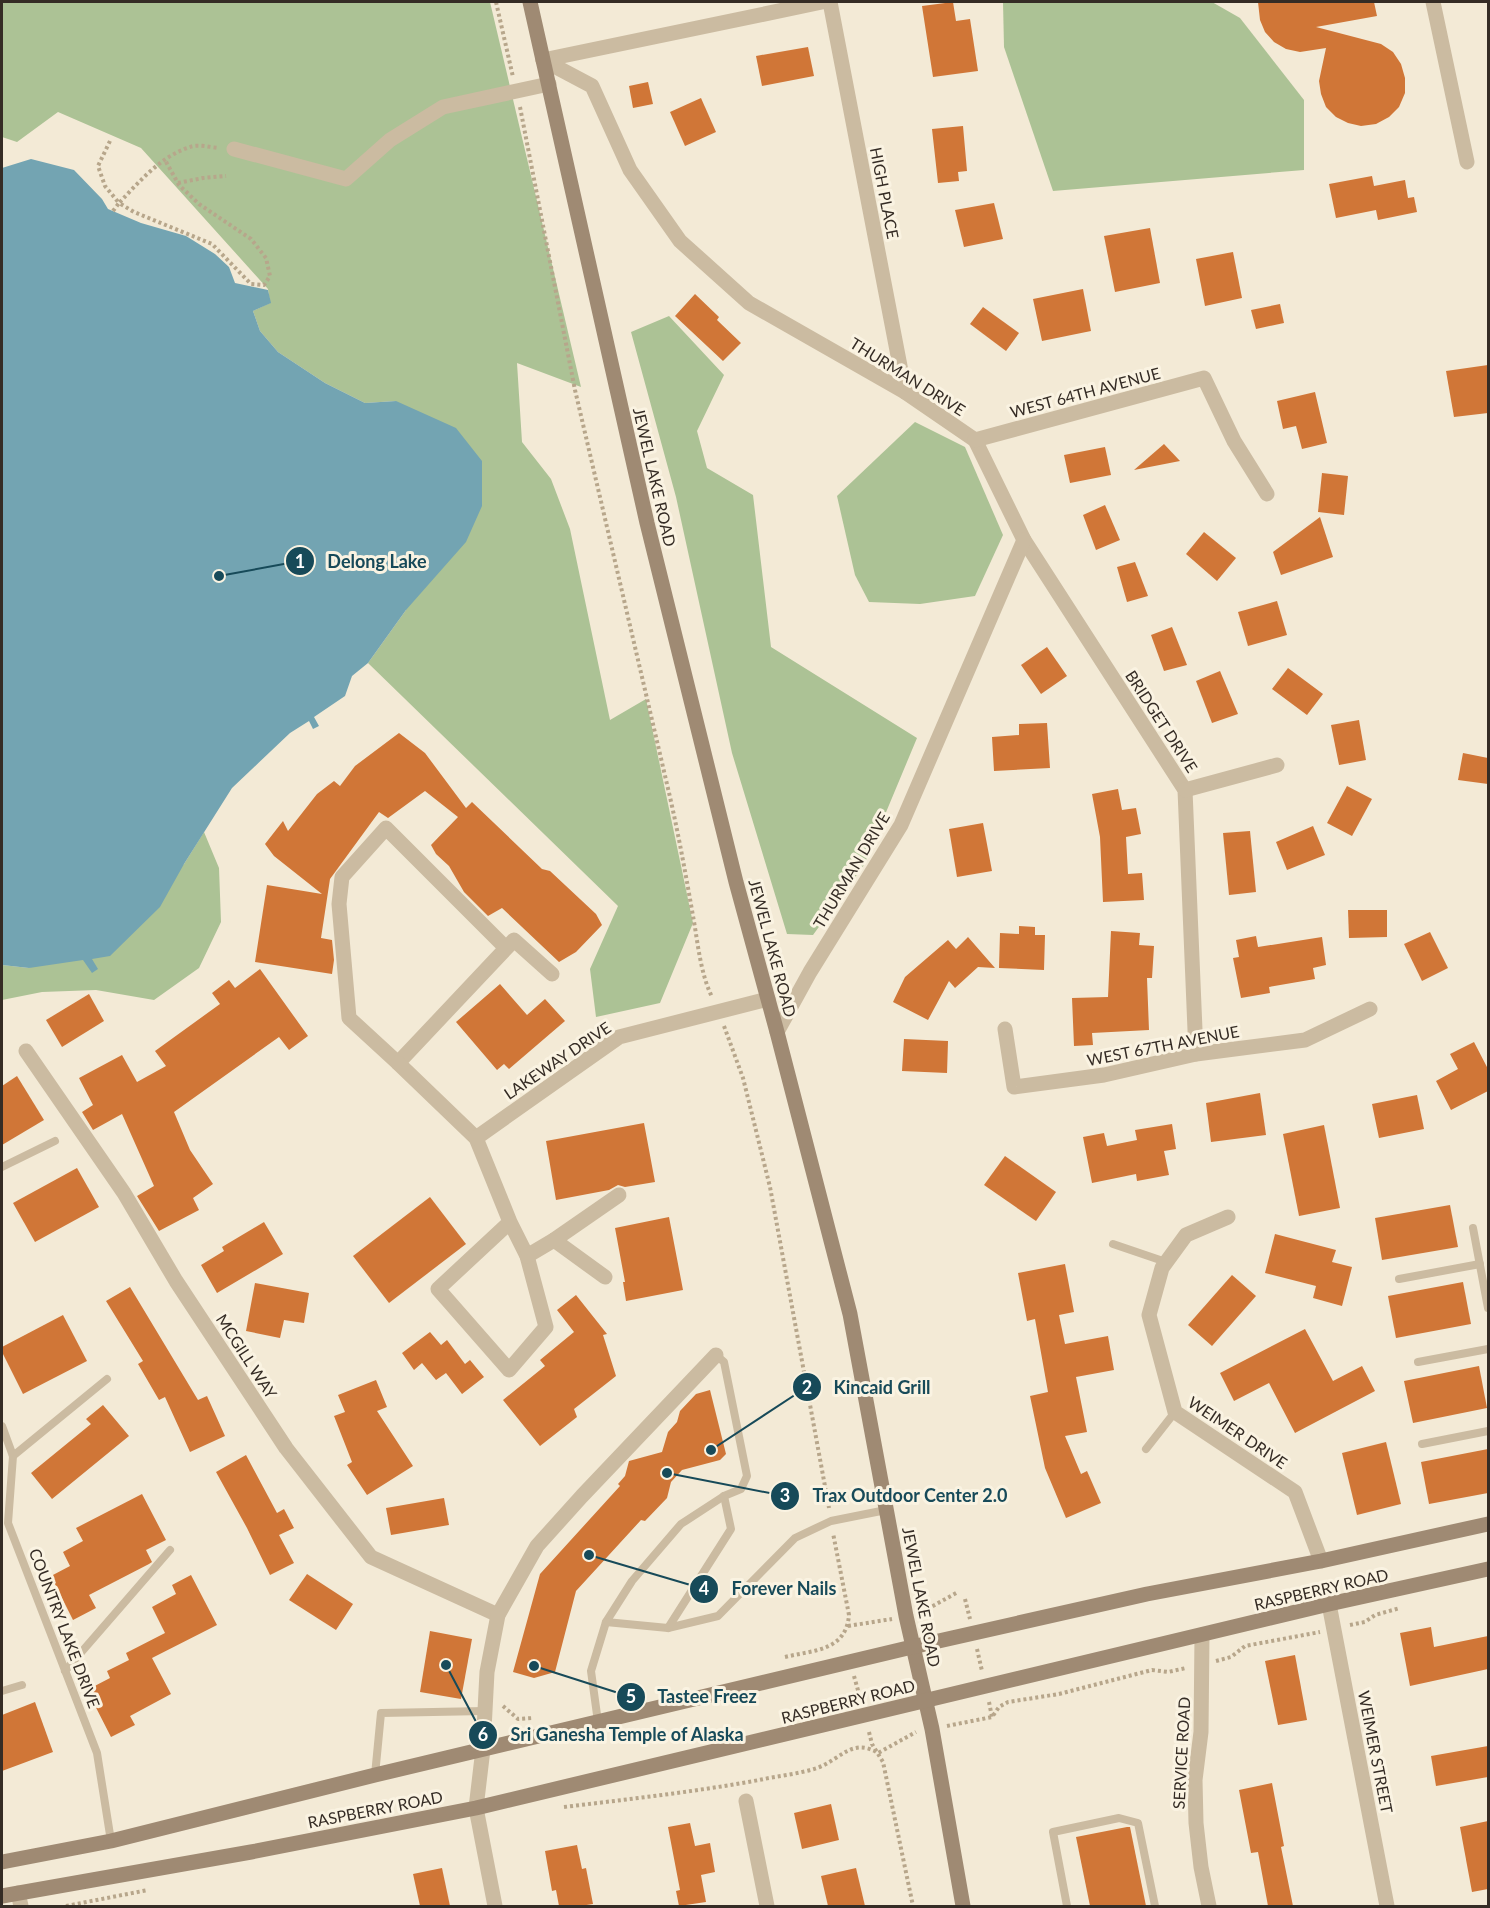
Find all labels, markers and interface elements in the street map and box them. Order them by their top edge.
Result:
street label: HIGH PLACE [867,146,903,240]
street label: THURMAN DRIVE [847,333,969,419]
street label: WEST 64TH AVENUE [1008,363,1162,421]
street label: JEWEL LAKE ROAD [630,406,680,548]
callout: Delong Lake [285,543,438,579]
text: 1 [295,550,305,572]
text: Delong Lake [327,550,427,572]
street label: BRIDGET DRIVE [1122,666,1202,776]
street label: THURMAN DRIVE [809,808,893,932]
street label: JEWEL LAKE ROAD [745,877,801,1019]
street label: LAKEWAY DRIVE [500,1017,614,1103]
street label: WEST 67TH AVENUE [1085,1021,1241,1069]
street label: MCGILL WAY [213,1310,281,1402]
callout: Kincaid Grill [792,1369,943,1405]
text: 2 [802,1376,812,1398]
text: Kincaid Grill [833,1376,931,1398]
street label: WEIMER DRIVE [1185,1392,1291,1472]
callout: Trax Outdoor Center 2.0 [770,1478,1020,1514]
text: 3 [780,1484,790,1506]
text: Trax Outdoor Center 2.0 [813,1484,1007,1506]
street label: JEWEL LAKE ROAD [899,1525,945,1669]
street label: COUNTRY LAKE DRIVE [26,1545,104,1711]
street label: RASPBERRY ROAD [1252,1564,1390,1614]
callout: Forever Nails [689,1571,849,1607]
text: 4 [699,1577,709,1599]
text: Forever Nails [732,1577,836,1599]
street label: RASPBERRY ROAD [779,1675,917,1727]
callout: Tastee Freez [616,1679,769,1715]
text: 5 [626,1685,636,1707]
text: Tastee Freez [657,1685,757,1707]
street label: WEIMER STREET [1355,1689,1397,1815]
street label: SERVICE ROAD [1169,1696,1193,1810]
callout: Sri Ganesha Temple of Alaska [468,1717,756,1753]
text: 6 [478,1723,488,1745]
text: Sri Ganesha Temple of Alaska [510,1723,744,1745]
street label: RASPBERRY ROAD [306,1787,444,1831]

